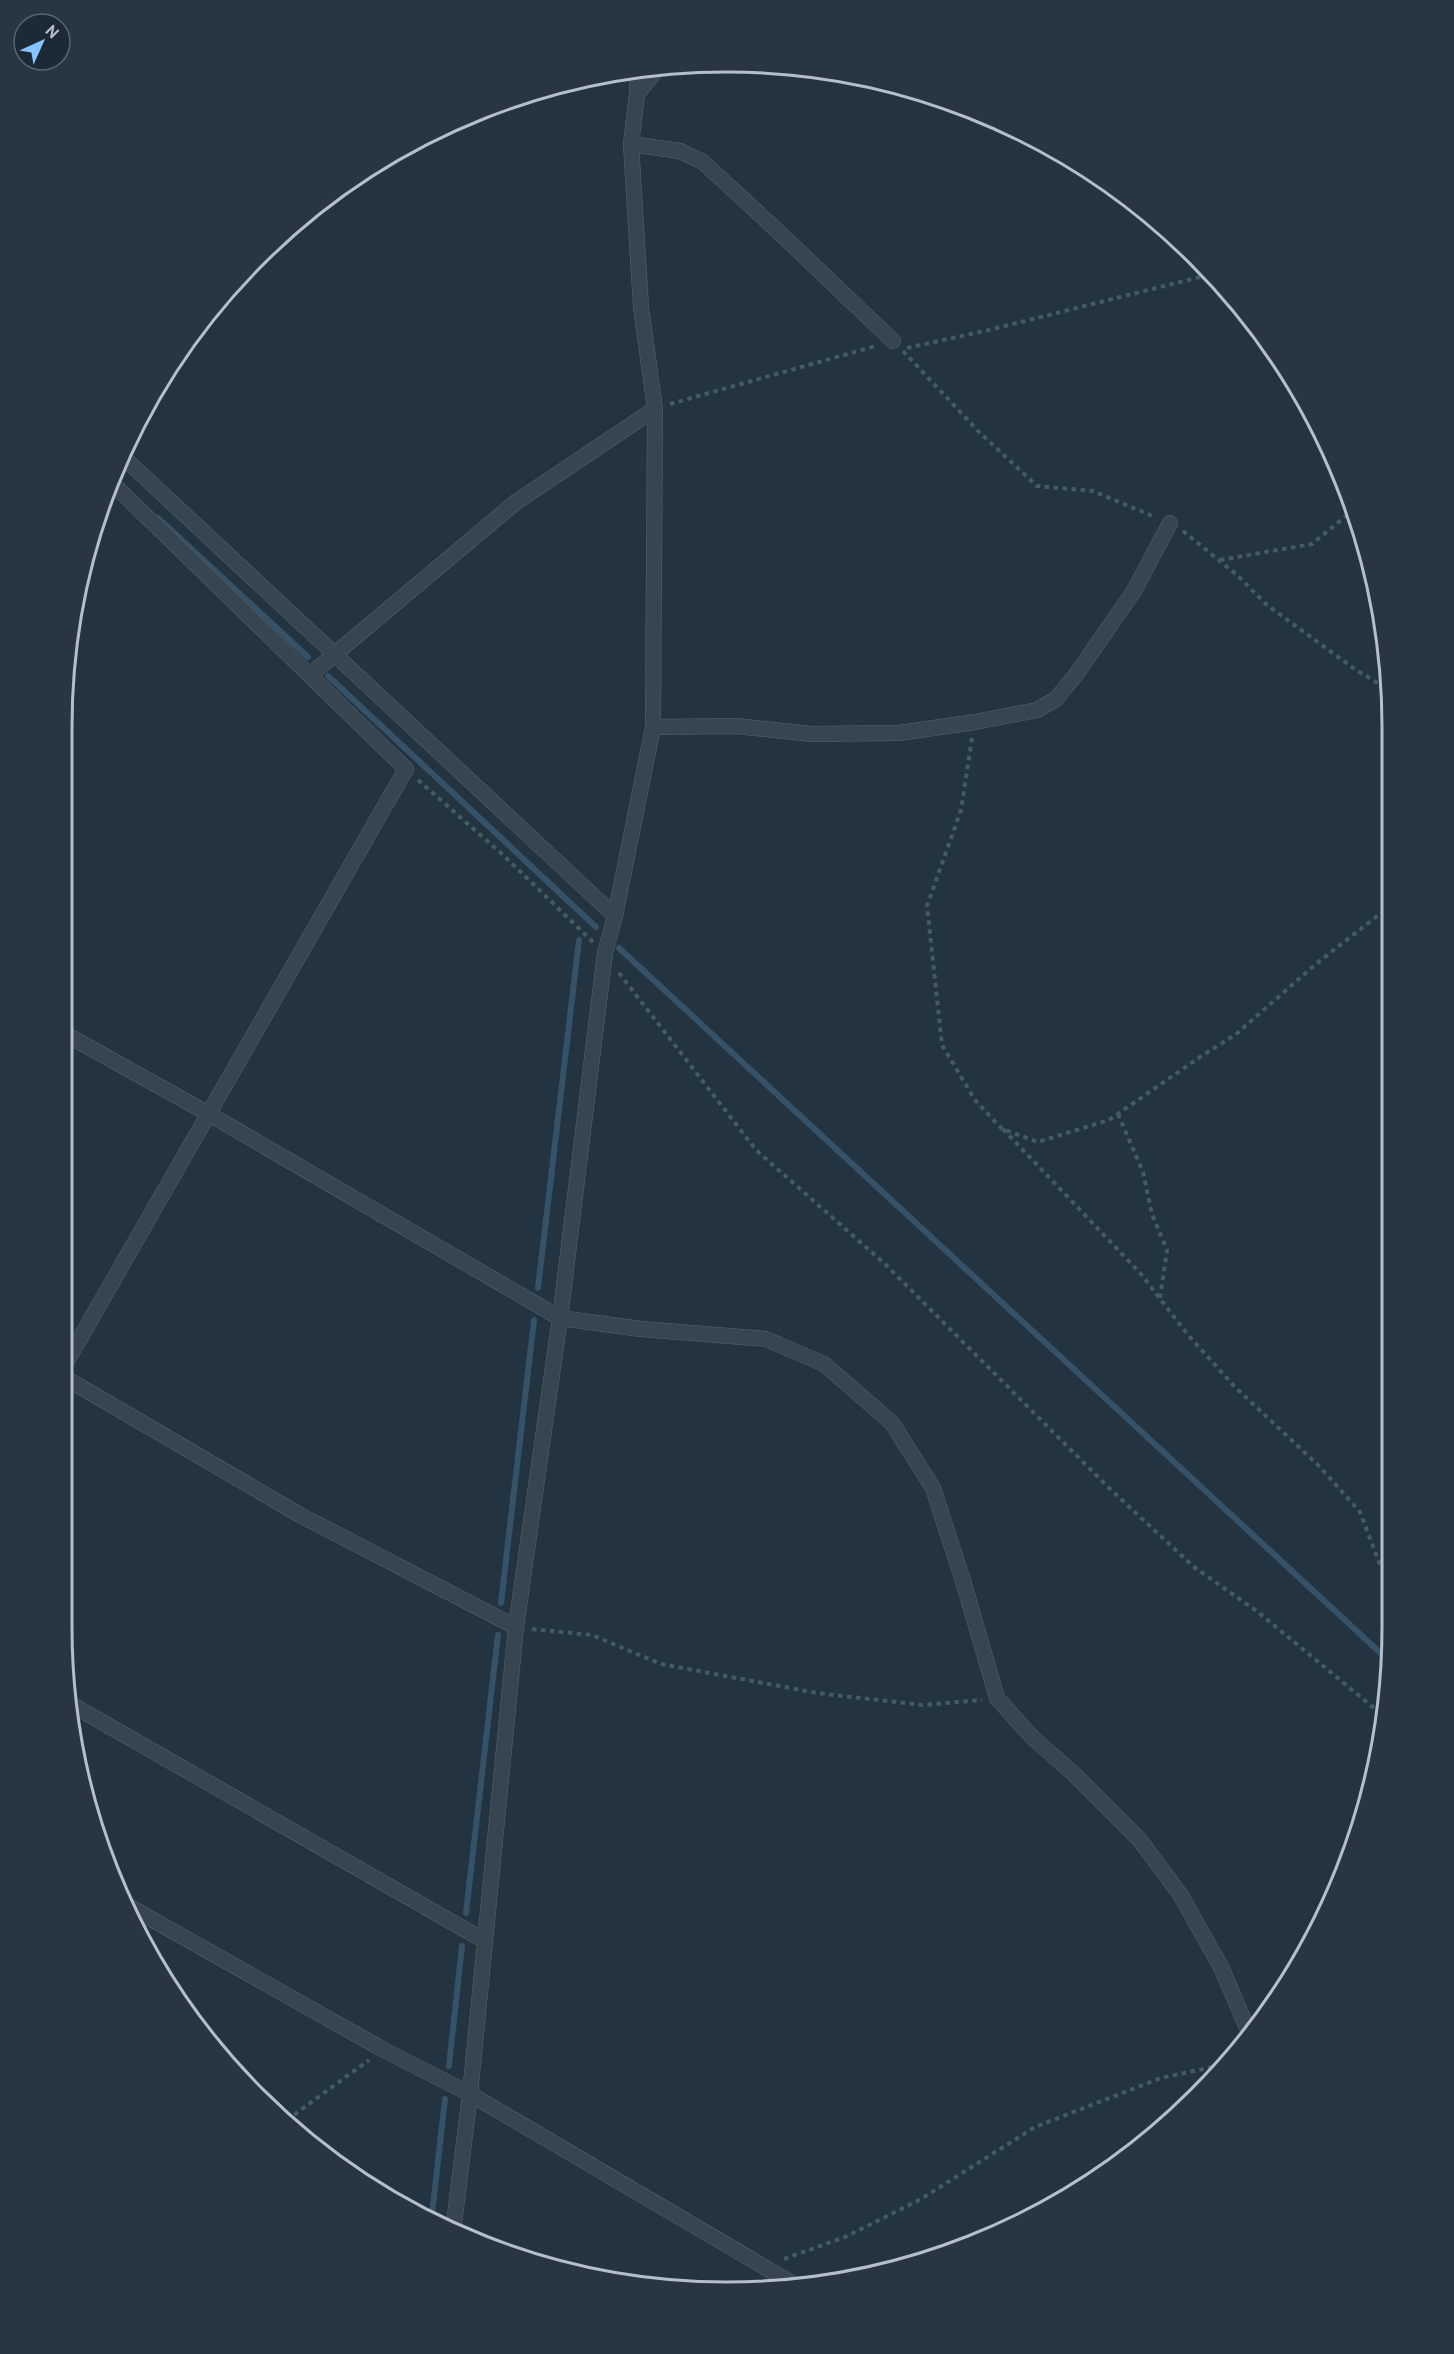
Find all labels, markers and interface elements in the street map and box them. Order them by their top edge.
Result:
north arrow [12,12,72,72]
text: N [40,22,62,44]

